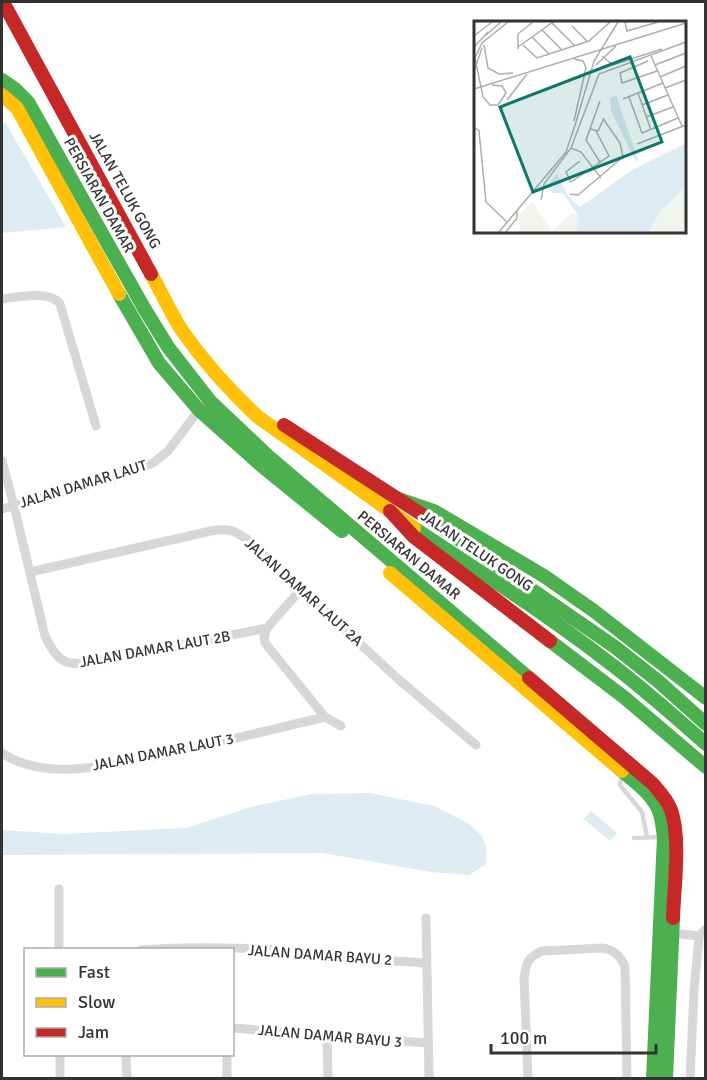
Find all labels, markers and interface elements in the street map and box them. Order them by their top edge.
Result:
inset map [474,21,686,232]
street label: JALAN TELUK GONG [85,128,165,252]
street label: PERSIARAN DAMAR [60,134,138,256]
street label: JALAN DAMAR LAUT [17,456,149,512]
street label: PERSIARAN DAMAR [354,507,464,603]
street label: JALAN TELUK GONG [418,507,536,595]
street label: JALAN DAMAR LAUT 2A [241,534,367,650]
street label: JALAN DAMAR LAUT 2B [78,627,232,671]
street label: JALAN DAMAR LAUT 3 [91,729,235,775]
street label: JALAN DAMAR BAYU 2 [247,941,393,969]
legend [24,948,234,1056]
text: Fast [78,961,110,983]
text: Slow [78,991,115,1013]
scale bar [491,1017,656,1055]
text: Jam [78,1021,109,1043]
street label: JALAN DAMAR BAYU 3 [257,1021,403,1051]
text: 100 m [500,1027,547,1049]

